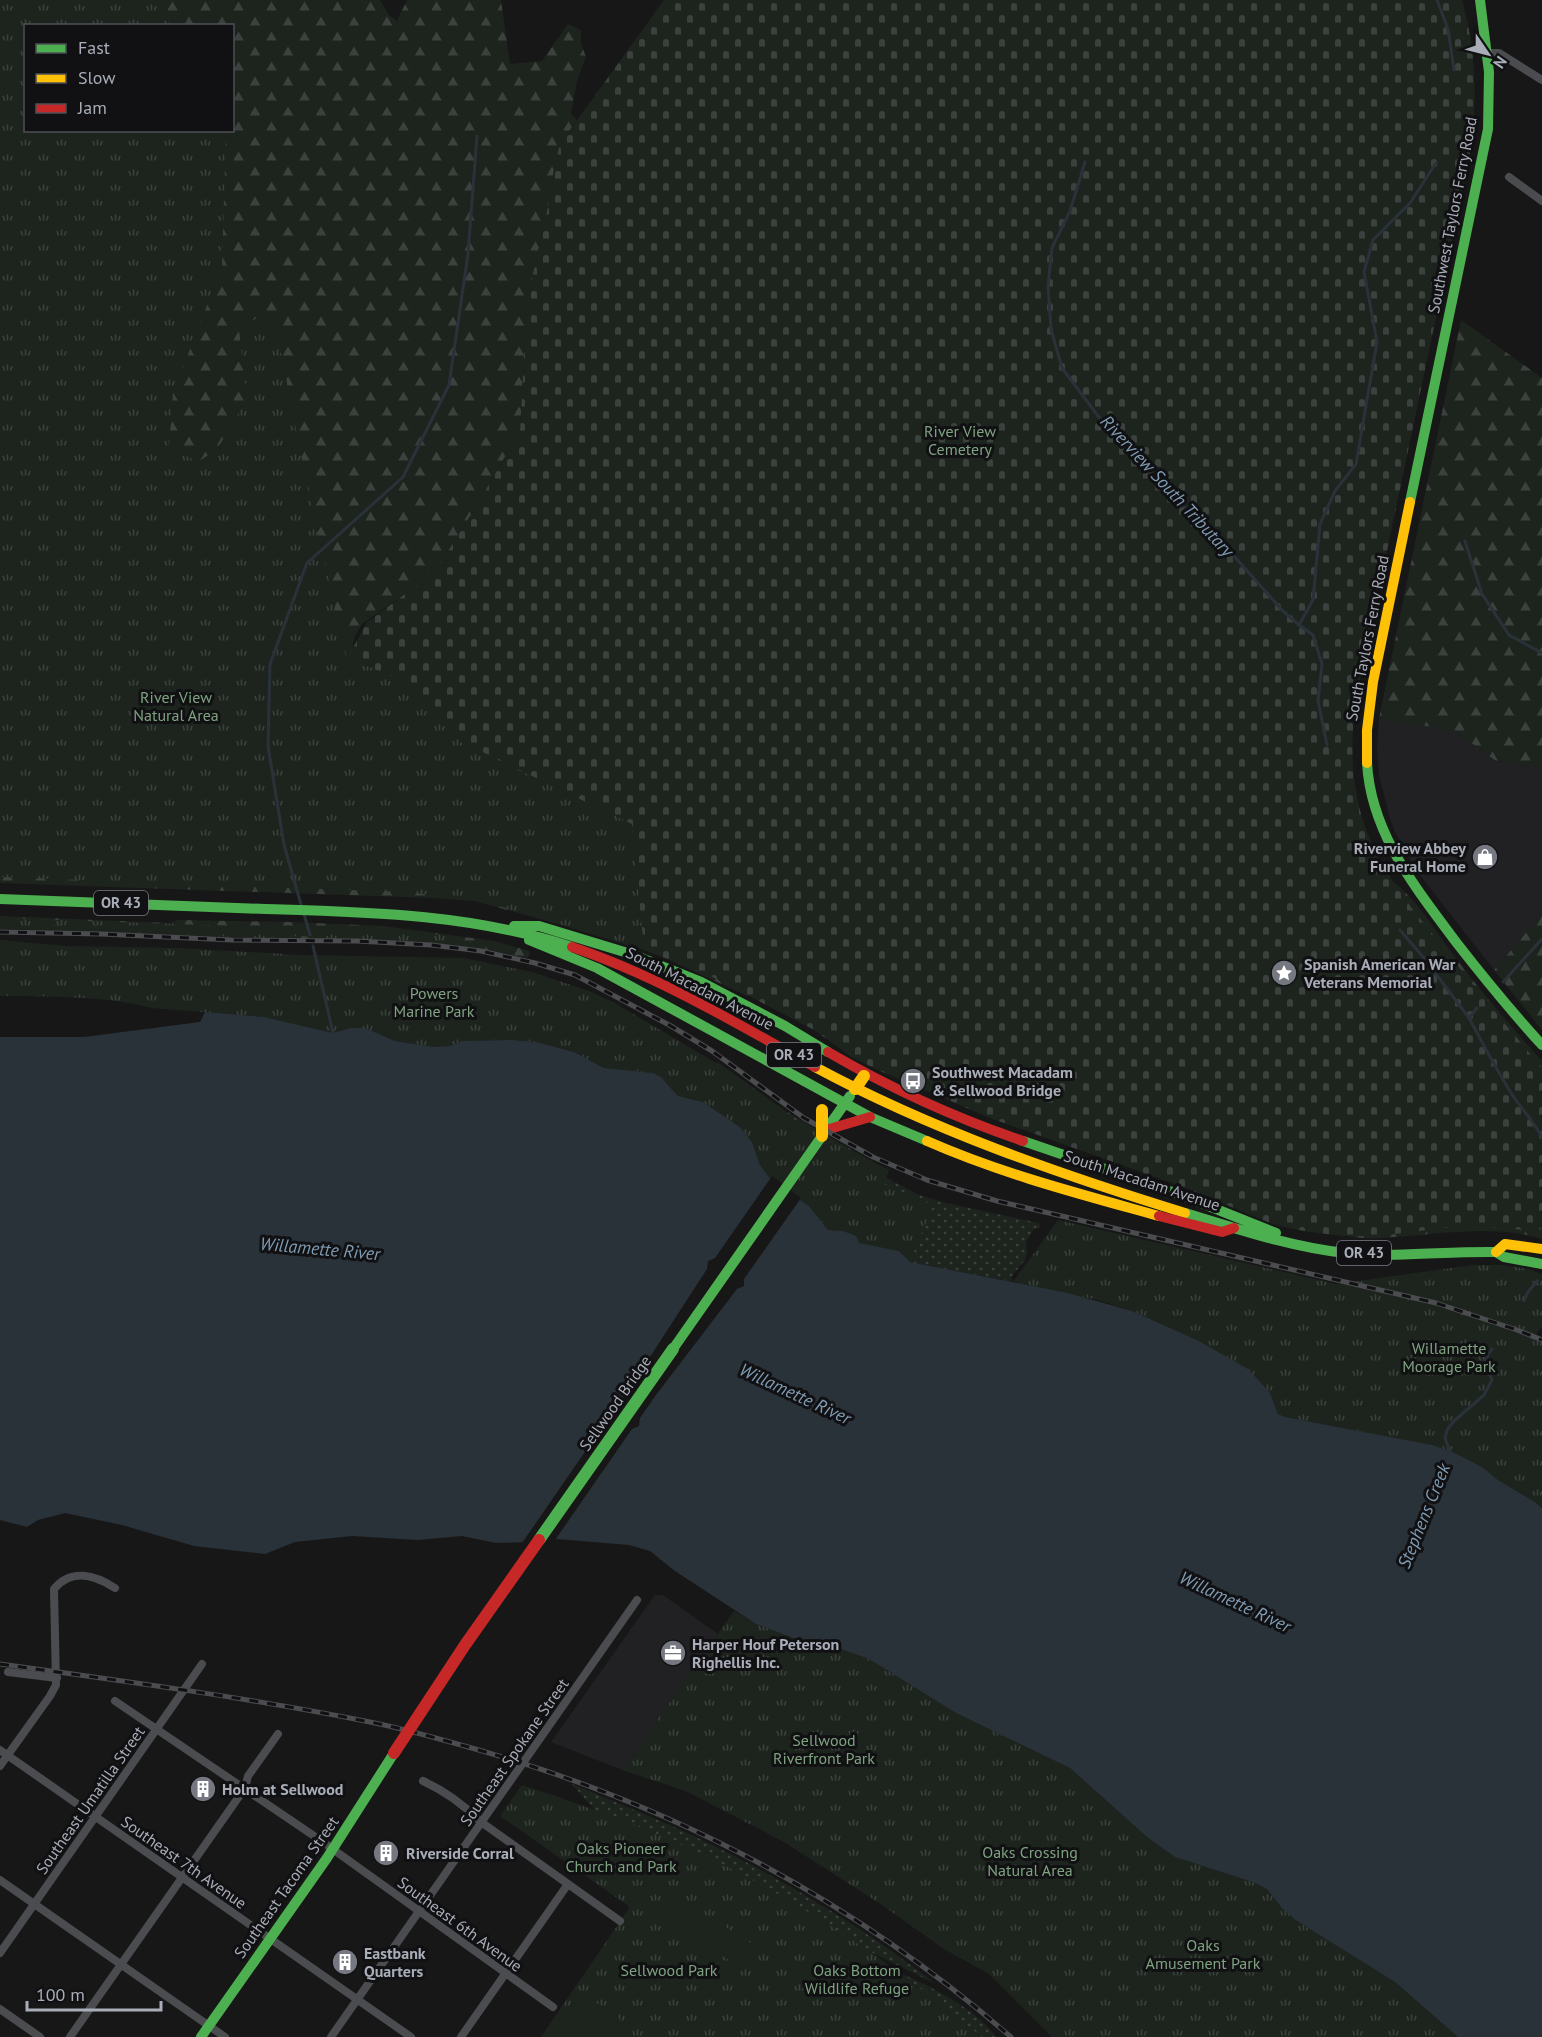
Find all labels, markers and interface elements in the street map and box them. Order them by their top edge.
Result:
legend [24,24,234,132]
north arrow [1458,24,1518,84]
text: Fast [78,36,110,59]
text: N [1489,53,1511,73]
text: Slow [78,66,116,89]
text: Jam [77,96,107,119]
street label: Southwest Taylors Ferry Road [1423,115,1481,315]
water label: Riverview South Tributary [1096,410,1240,562]
park label: River View Cemetery [924,421,996,459]
street label: South Taylors Ferry Road [1341,554,1393,722]
park label: River View Natural Area [133,687,219,725]
place label: Riverview Abbey Funeral Home [1354,838,1466,876]
shop icon: Riverview Abbey Funeral Home [1470,842,1500,872]
road number: OR 43 [94,891,148,915]
street label: South Macadam Avenue [623,942,777,1034]
place label: Spanish American War Veterans Memorial [1303,954,1456,992]
place icon: Spanish American War Veterans Memorial [1269,958,1299,988]
park label: Powers Marine Park [394,983,475,1021]
road number: OR 43 [767,1043,821,1067]
place label: Southwest Macadam & Sellwood Bridge [932,1062,1073,1100]
bus stop icon: Southwest Macadam & Sellwood Bridge [898,1066,928,1096]
street label: South Macadam Avenue [1061,1145,1223,1215]
water label: Willamette River [259,1232,382,1265]
road number: OR 43 [1337,1241,1391,1265]
park label: Willamette Moorage Park [1402,1338,1496,1376]
street label: Sellwood Bridge [575,1351,655,1455]
water label: Willamette River [736,1358,856,1430]
water label: Stephens Creek [1392,1459,1455,1572]
water label: Willamette River [1176,1566,1296,1638]
place label: Harper Houf Peterson Righellis Inc. [692,1634,839,1672]
office icon: Harper Houf Peterson Righellis Inc. [658,1638,688,1668]
street label: Southeast Spokane Street [455,1674,573,1830]
street label: Southeast Umatilla Street [31,1722,149,1878]
park label: Sellwood Riverfront Park [773,1730,875,1768]
building icon: Holm at Sellwood [188,1774,218,1804]
place label: Holm at Sellwood [222,1779,343,1799]
street label: Southeast 7th Avenue [117,1811,251,1913]
street label: Southeast Tacoma Street [229,1812,343,1962]
building icon: Riverside Corral [371,1838,401,1868]
park label: Oaks Pioneer Church and Park [565,1838,677,1876]
park label: Oaks Crossing Natural Area [982,1842,1078,1880]
place label: Riverside Corral [406,1843,514,1863]
street label: Southeast 6th Avenue [394,1872,526,1976]
park label: Oaks Amusement Park [1146,1935,1261,1973]
place label: Eastbank Quarters [364,1943,426,1981]
building icon: Eastbank Quarters [330,1947,360,1977]
park label: Sellwood Park [620,1960,718,1980]
park label: Oaks Bottom Wildlife Refuge [805,1960,909,1998]
scale bar [27,1974,160,2012]
text: 100 m [36,1983,85,2006]

